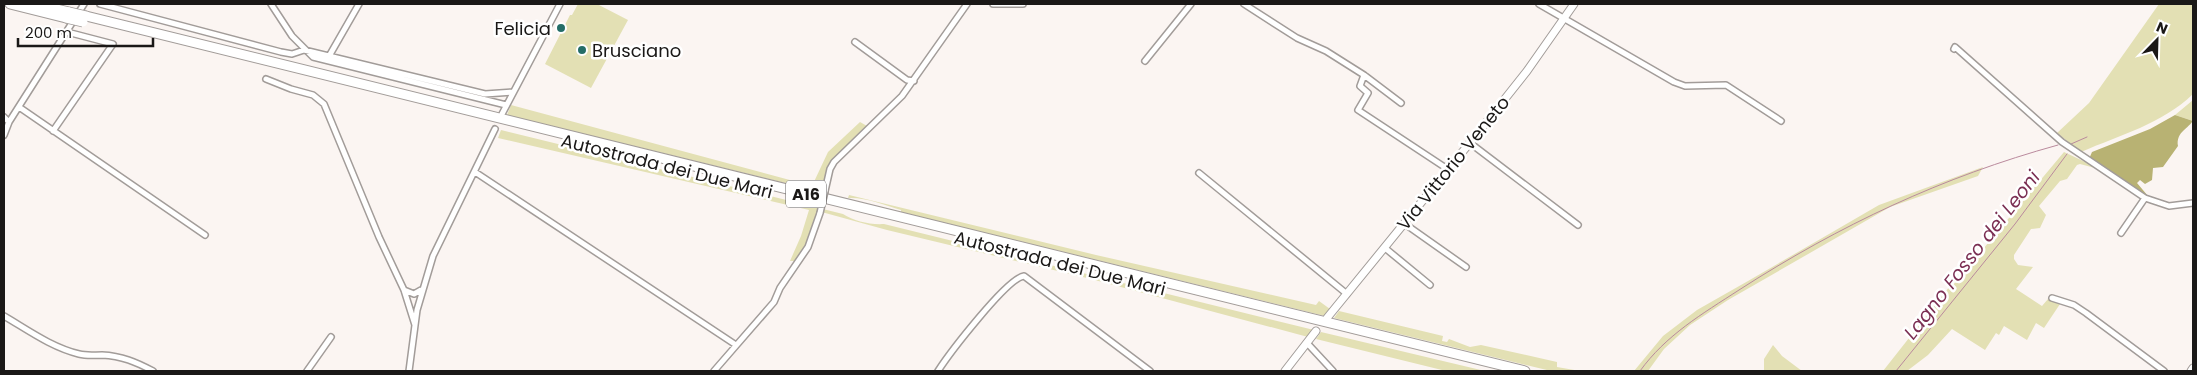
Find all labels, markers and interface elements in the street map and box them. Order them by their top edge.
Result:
scale bar [18,15,152,47]
north arrow [2132,15,2182,65]
place label: Felicia [494,16,551,41]
text: N [2153,17,2171,39]
text: 200 m [25,22,72,43]
marker: Felicia [555,22,567,34]
place label: Brusciano [592,38,681,63]
marker: Brusciano [576,44,588,56]
street label: Via Vittorio Veneto [1391,90,1515,236]
street label: Autostrada dei Due Mari [559,128,775,204]
water label: Lagno Fosso dei Leoni [1898,165,2047,345]
road number: A16 [786,180,826,208]
street label: Autostrada dei Due Mari [952,225,1168,301]

